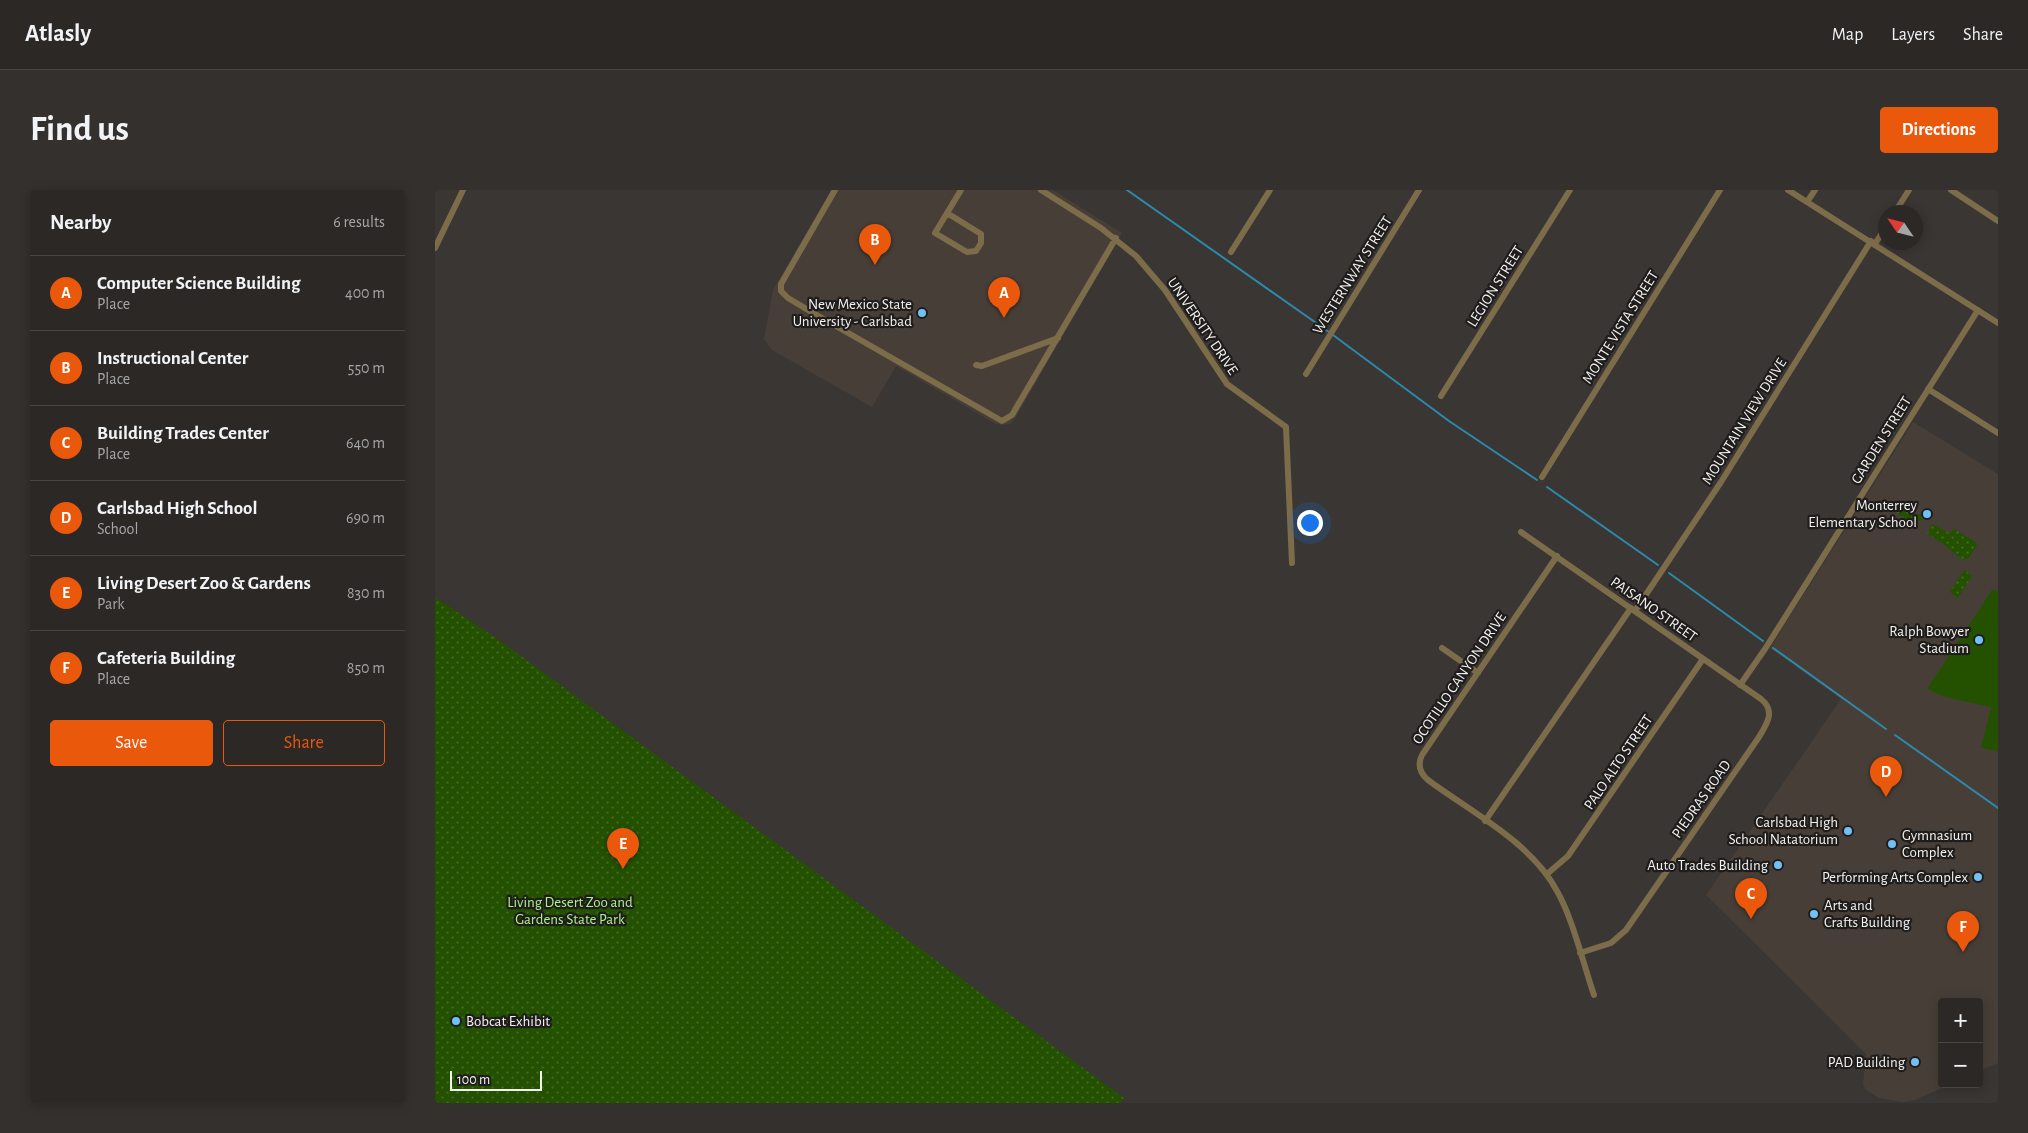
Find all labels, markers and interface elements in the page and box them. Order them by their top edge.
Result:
text: Atlasly [25,22,91,46]
text: Map [1832,26,1863,44]
text: Layers [1891,26,1935,44]
text: Share [1963,26,2003,44]
button: Directions [1880,107,1998,153]
text: Find us [30,112,129,147]
north arrow [1878,205,1923,250]
text: Nearby [50,212,111,233]
street label: WESTERNWAY STREET [1310,213,1395,337]
text: 6 results [333,214,385,230]
pin: B [859,224,891,265]
street label: LEGION STREET [1465,242,1527,329]
street label: MONTE VISTA STREET [1580,268,1662,386]
text: Computer Science Building [97,274,301,293]
street label: UNIVERSITY DRIVE [1165,275,1241,378]
pin: A [988,277,1020,318]
text: A [61,285,71,301]
text: 400 m [345,285,385,301]
text: Place [97,296,130,312]
place label: New Mexico State University - Carlsbad [793,297,912,329]
marker: New Mexico State University - Carlsbad [916,307,928,319]
text: Instructional Center [97,349,248,368]
street label: MOUNTAIN VIEW DRIVE [1699,355,1789,487]
text: B [61,360,71,376]
text: 550 m [348,360,385,376]
text: Place [97,371,130,387]
street label: GARDEN STREET [1849,393,1915,487]
text: Building Trades Center [97,424,269,443]
text: C [62,435,70,451]
text: 640 m [346,435,385,451]
text: Place [97,446,130,462]
place label: Monterrey Elementary School [1808,498,1918,530]
text: Carlsbad High School [97,499,258,518]
marker: Monterrey Elementary School [1921,508,1933,520]
text: D [61,510,71,526]
text: 690 m [346,510,385,526]
your location [1297,510,1323,536]
text: School [97,521,138,537]
text: Living Desert Zoo & Gardens [97,574,311,593]
street label: PAISANO STREET [1608,574,1700,645]
text: E [62,585,70,601]
text: 830 m [347,585,385,601]
text: Park [97,596,125,612]
street label: OCOTILLO CANYON DRIVE [1410,610,1509,747]
place label: Ralph Bowyer Stadium [1889,624,1969,656]
marker: Ralph Bowyer Stadium [1973,634,1985,646]
text: Cafeteria Building [97,649,235,668]
text: F [62,660,70,676]
text: 850 m [347,660,385,676]
text: Place [97,671,130,687]
street label: PALO ALTO STREET [1581,712,1656,812]
button: Save [50,720,213,766]
button: Share [223,720,385,766]
pin: D [1870,756,1902,797]
street label: PIEDRAS ROAD [1669,757,1734,841]
place label: Carlsbad High School Natatorium [1728,815,1838,847]
marker: Carlsbad High School Natatorium [1842,825,1854,837]
pin: E [607,828,639,869]
place label: Gymnasium Complex [1902,828,1972,860]
marker: Gymnasium Complex [1886,838,1898,850]
place label: Auto Trades Building [1647,858,1769,873]
marker: Auto Trades Building [1772,859,1784,871]
place label: Performing Arts Complex [1822,870,1968,885]
marker: Performing Arts Complex [1972,871,1984,883]
pin: C [1735,878,1767,919]
park label: Living Desert Zoo and Gardens State Park [507,895,633,927]
place label: Arts and Crafts Building [1824,898,1911,930]
marker: Arts and Crafts Building [1808,908,1820,920]
pin: F [1947,911,1979,952]
map controls [1938,998,1983,1088]
button: + [1938,998,1983,1043]
place label: Bobcat Exhibit [466,1014,550,1029]
marker: Bobcat Exhibit [450,1015,462,1027]
button: − [1938,1043,1983,1088]
place label: PAD Building [1828,1055,1906,1070]
marker: PAD Building [1909,1056,1921,1068]
scale bar [450,1068,543,1091]
text: 100 m [457,1073,490,1087]

